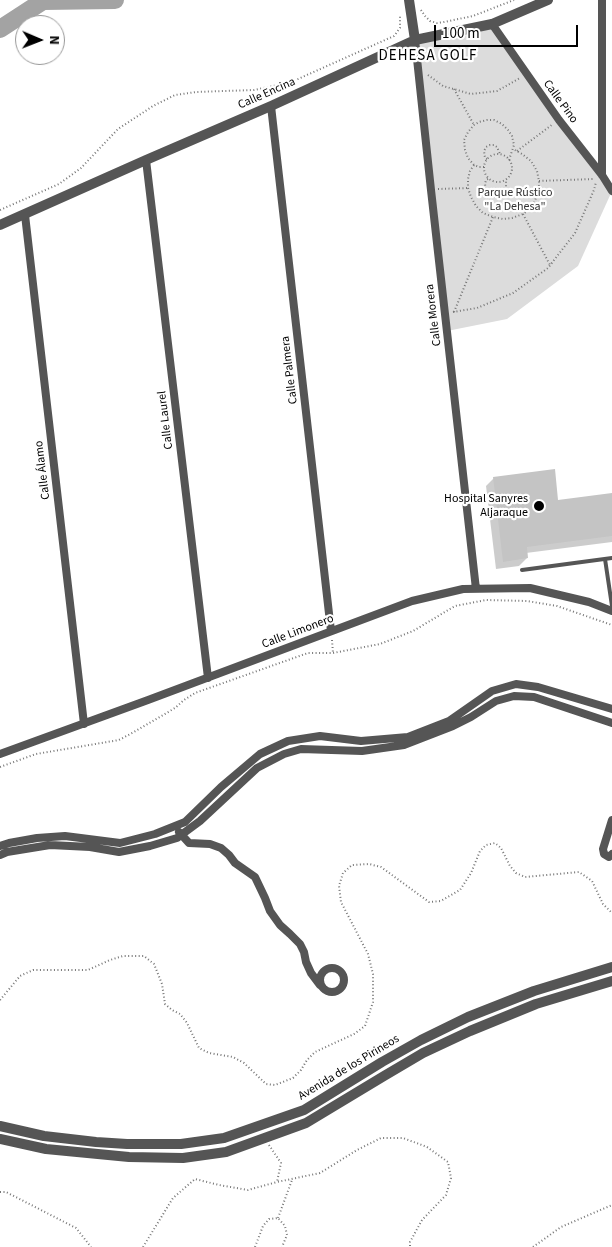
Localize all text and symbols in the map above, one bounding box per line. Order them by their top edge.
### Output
north arrow [15,15,65,65]
scale bar [437,15,581,47]
text: 100 m [442,23,480,44]
text: N [44,35,64,45]
district label: DEHESA GOLF [377,48,479,66]
street label: Calle Encina [236,75,298,113]
street label: Calle Pino [539,77,581,127]
park label: Parque Rústico "La Dehesa" [478,186,552,214]
street label: Calle Morera [423,283,445,347]
street label: Calle Palmera [279,335,301,405]
street label: Calle Laurel [155,390,177,450]
street label: Calle Álamo [32,440,54,500]
place label: Hospital Sanyres Aljaraque [444,492,528,520]
marker: Hospital Sanyres Aljaraque [532,499,546,513]
street label: Calle Limonero [260,612,336,652]
street label: Avenida de los Pirineos [296,1032,402,1104]

